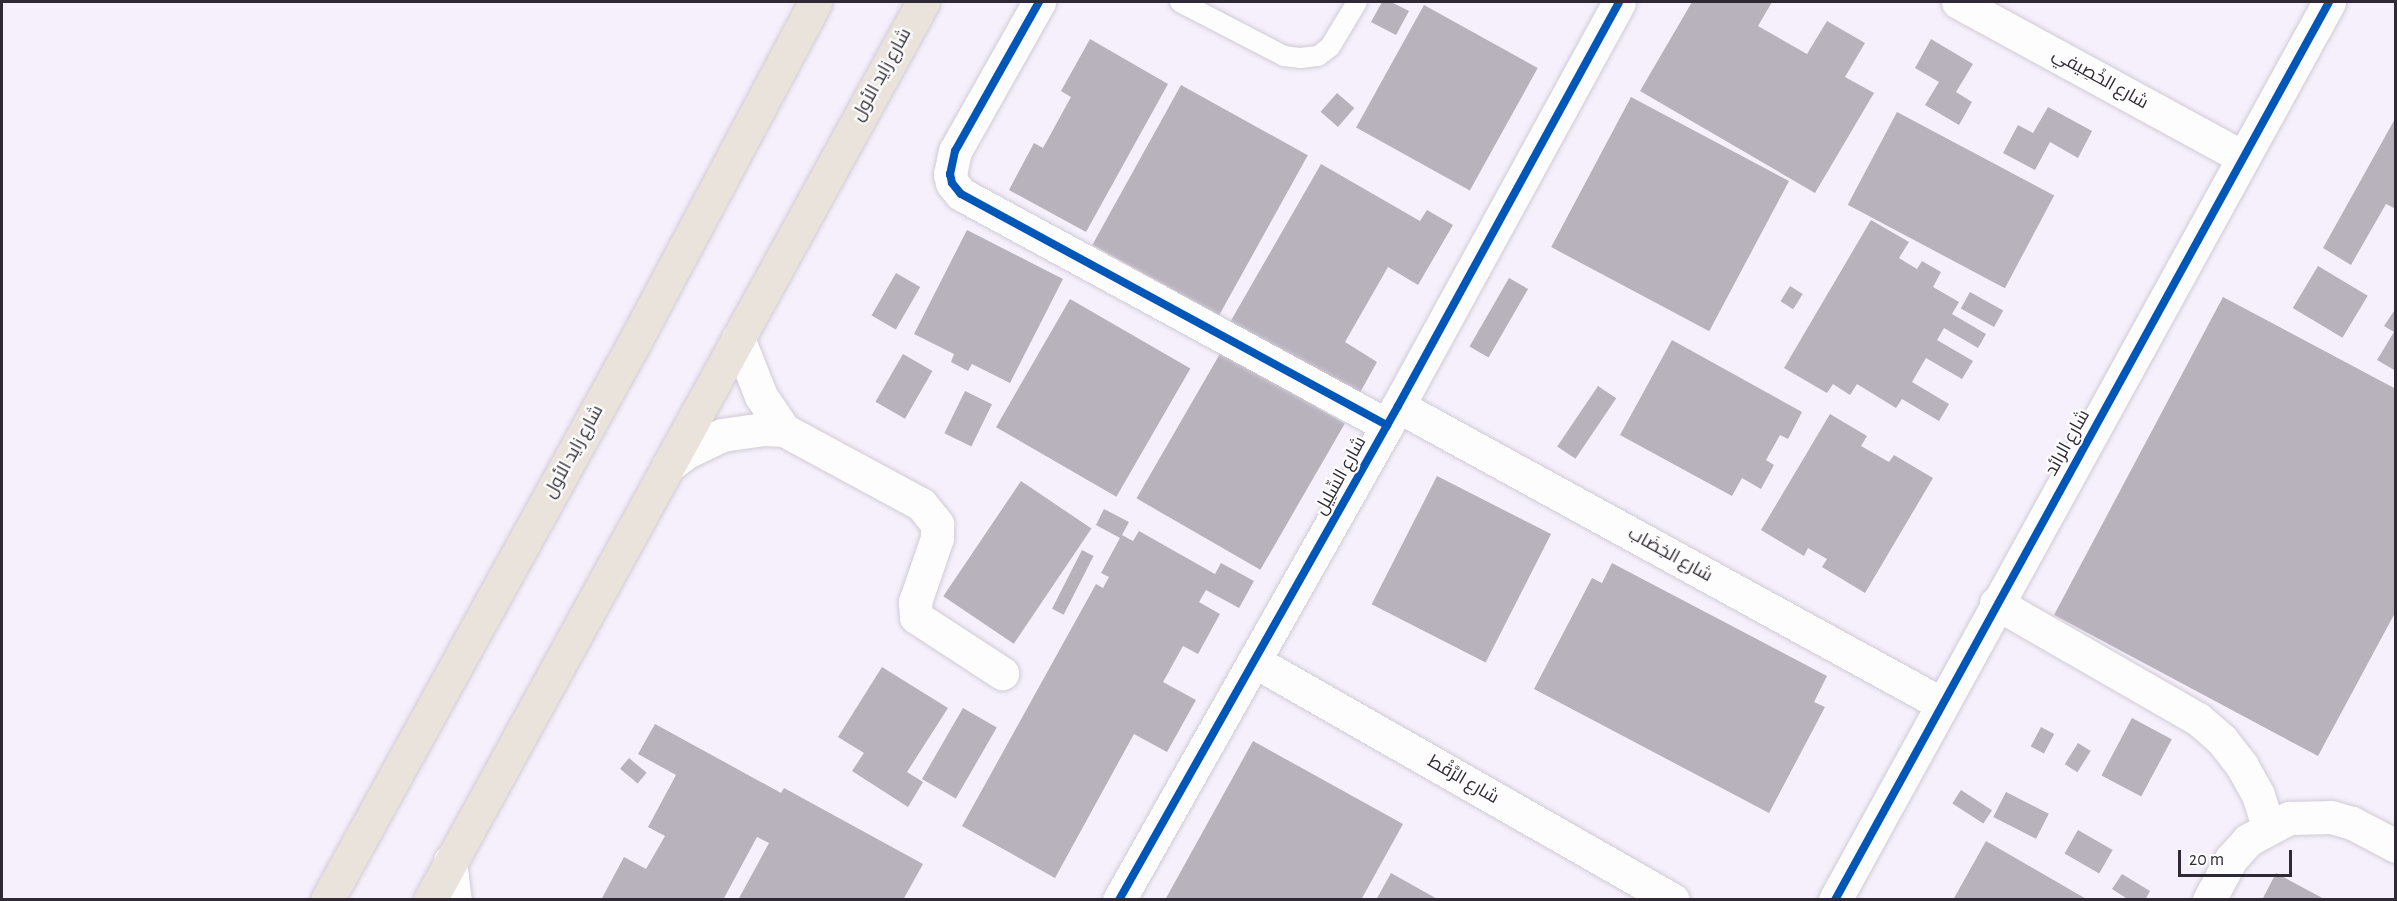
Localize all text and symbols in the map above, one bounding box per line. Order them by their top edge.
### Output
street label: شارع زايد الأول [848,25,916,125]
street label: شارع الخْصِيفي [2048,44,2152,114]
street label: شارع زايد الأول [540,402,608,502]
street label: شارع الرائد [2041,406,2095,480]
street label: شارع السِّلِيل [1311,433,1371,519]
street label: شارع الخِضَاب [1624,523,1716,587]
street label: شارع الرَّقْط [1424,751,1502,809]
scale bar [2181,838,2295,876]
text: 20 m [2189,851,2224,869]

